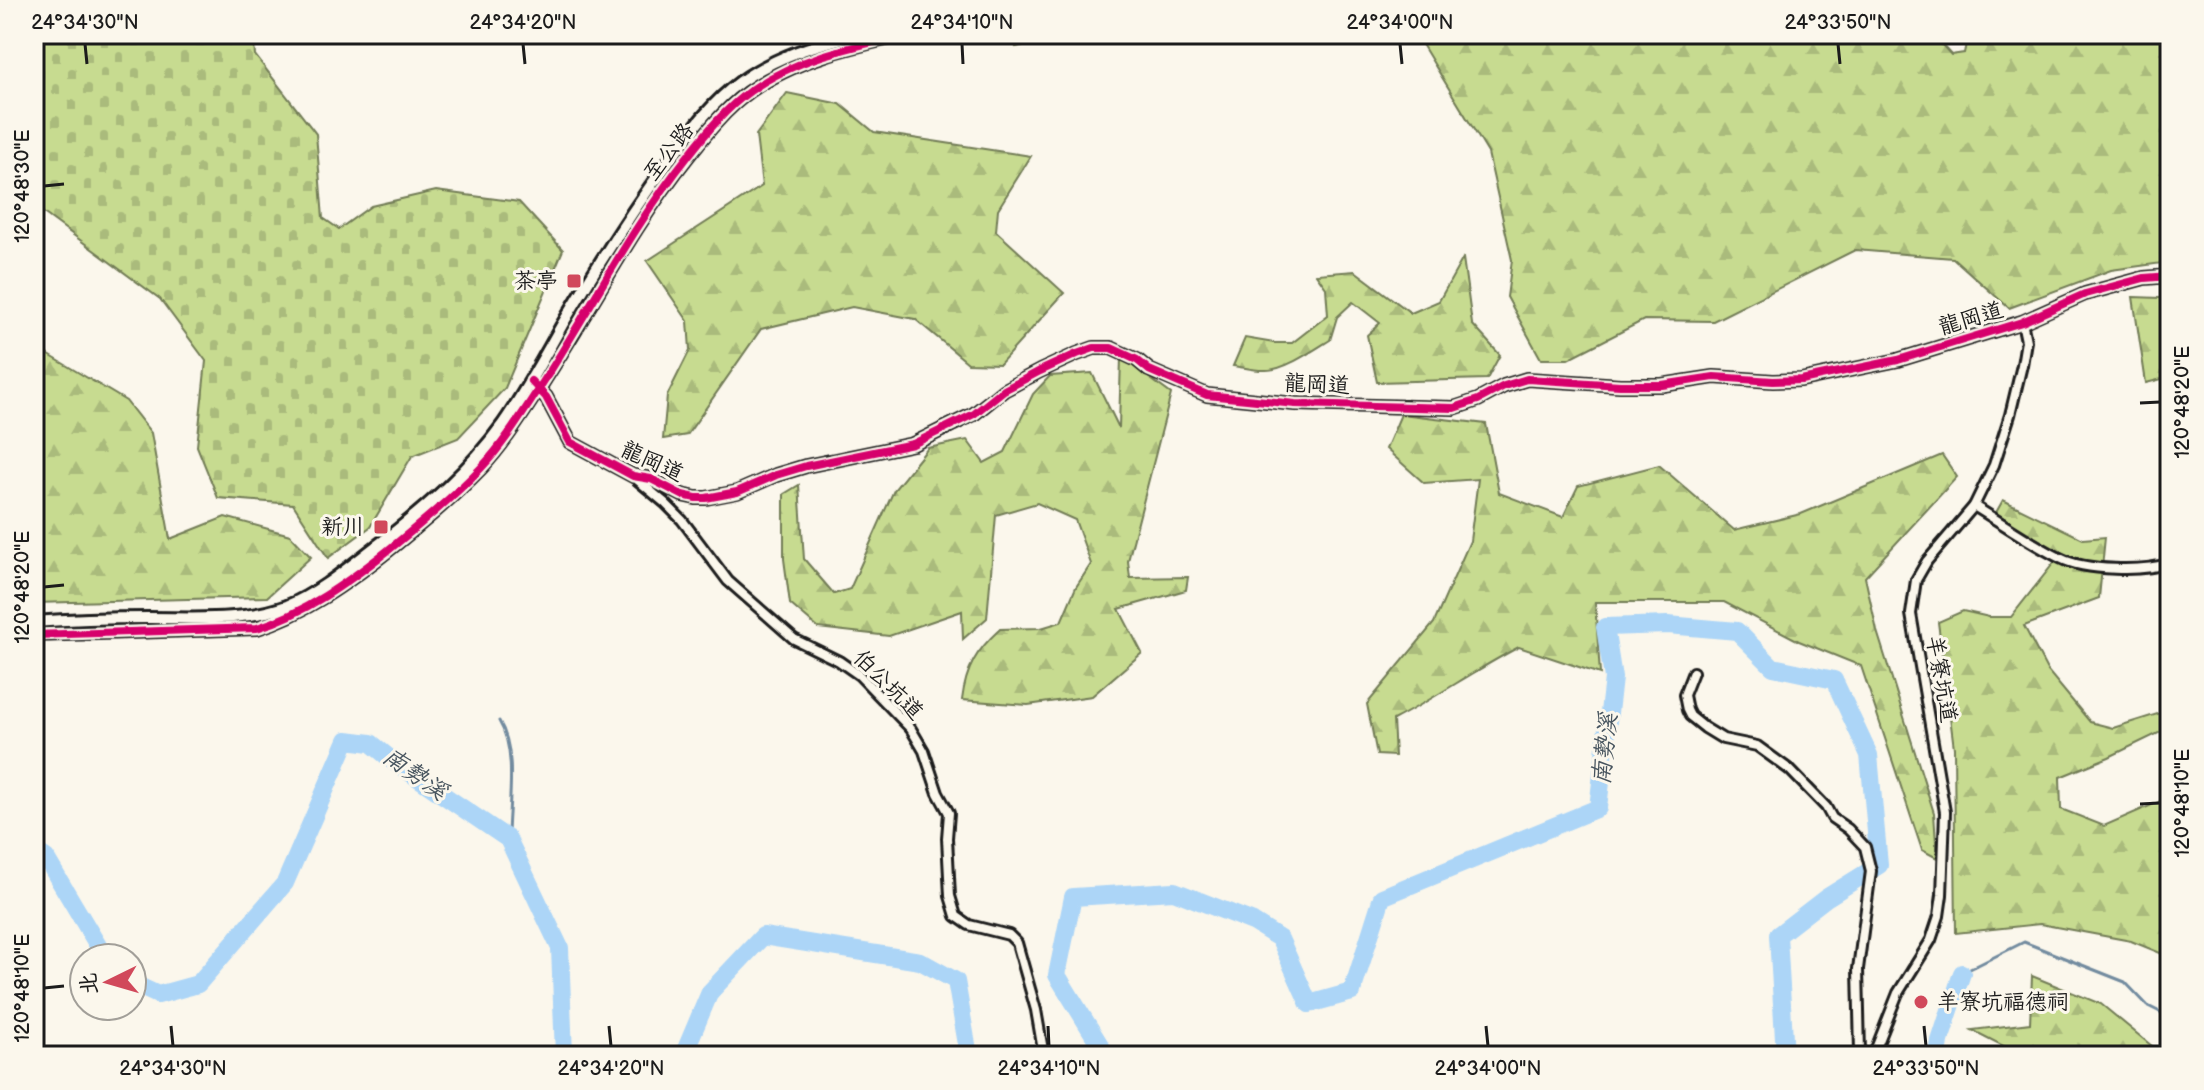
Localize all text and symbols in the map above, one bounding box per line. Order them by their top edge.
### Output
text: 24°34'30"N [31,11,139,35]
text: 24°34'20"N [469,11,577,35]
text: 24°34'10"N [910,11,1014,35]
text: 24°34'00"N [1346,11,1454,35]
text: 24°33'50"N [1785,11,1891,35]
street label: 至公路 [638,118,700,186]
text: 120°48'30"E [11,129,35,243]
place label: 茶亭 [514,268,558,295]
marker: 茶亭 [565,272,583,290]
street label: 龍岡道 [1935,296,2007,342]
text: 120°48'20"E [2171,345,2195,459]
street label: 龍岡道 [1284,370,1350,400]
street label: 龍岡道 [616,436,688,488]
place label: 新川 [321,514,365,541]
marker: 新川 [372,518,390,536]
text: 120°48'20"E [11,530,35,644]
street label: 羊寮坑道 [1920,633,1962,725]
street label: 伯公坑道 [847,644,929,726]
water label: 南勢溪 [1587,710,1623,786]
water label: 南勢溪 [377,741,454,808]
text: 120°48'10"E [2171,749,2195,858]
text: 120°48'10"E [11,934,35,1043]
north arrow [68,942,148,1022]
text: 北 [75,971,104,996]
place label: 羊寮坑福德祠 [1937,989,2069,1016]
marker: 羊寮坑福德祠 [1912,993,1930,1011]
text: 24°34'30"N [119,1057,227,1081]
text: 24°34'20"N [557,1057,665,1081]
text: 24°34'10"N [997,1057,1101,1081]
text: 24°34'00"N [1434,1057,1542,1081]
text: 24°33'50"N [1873,1057,1979,1081]

